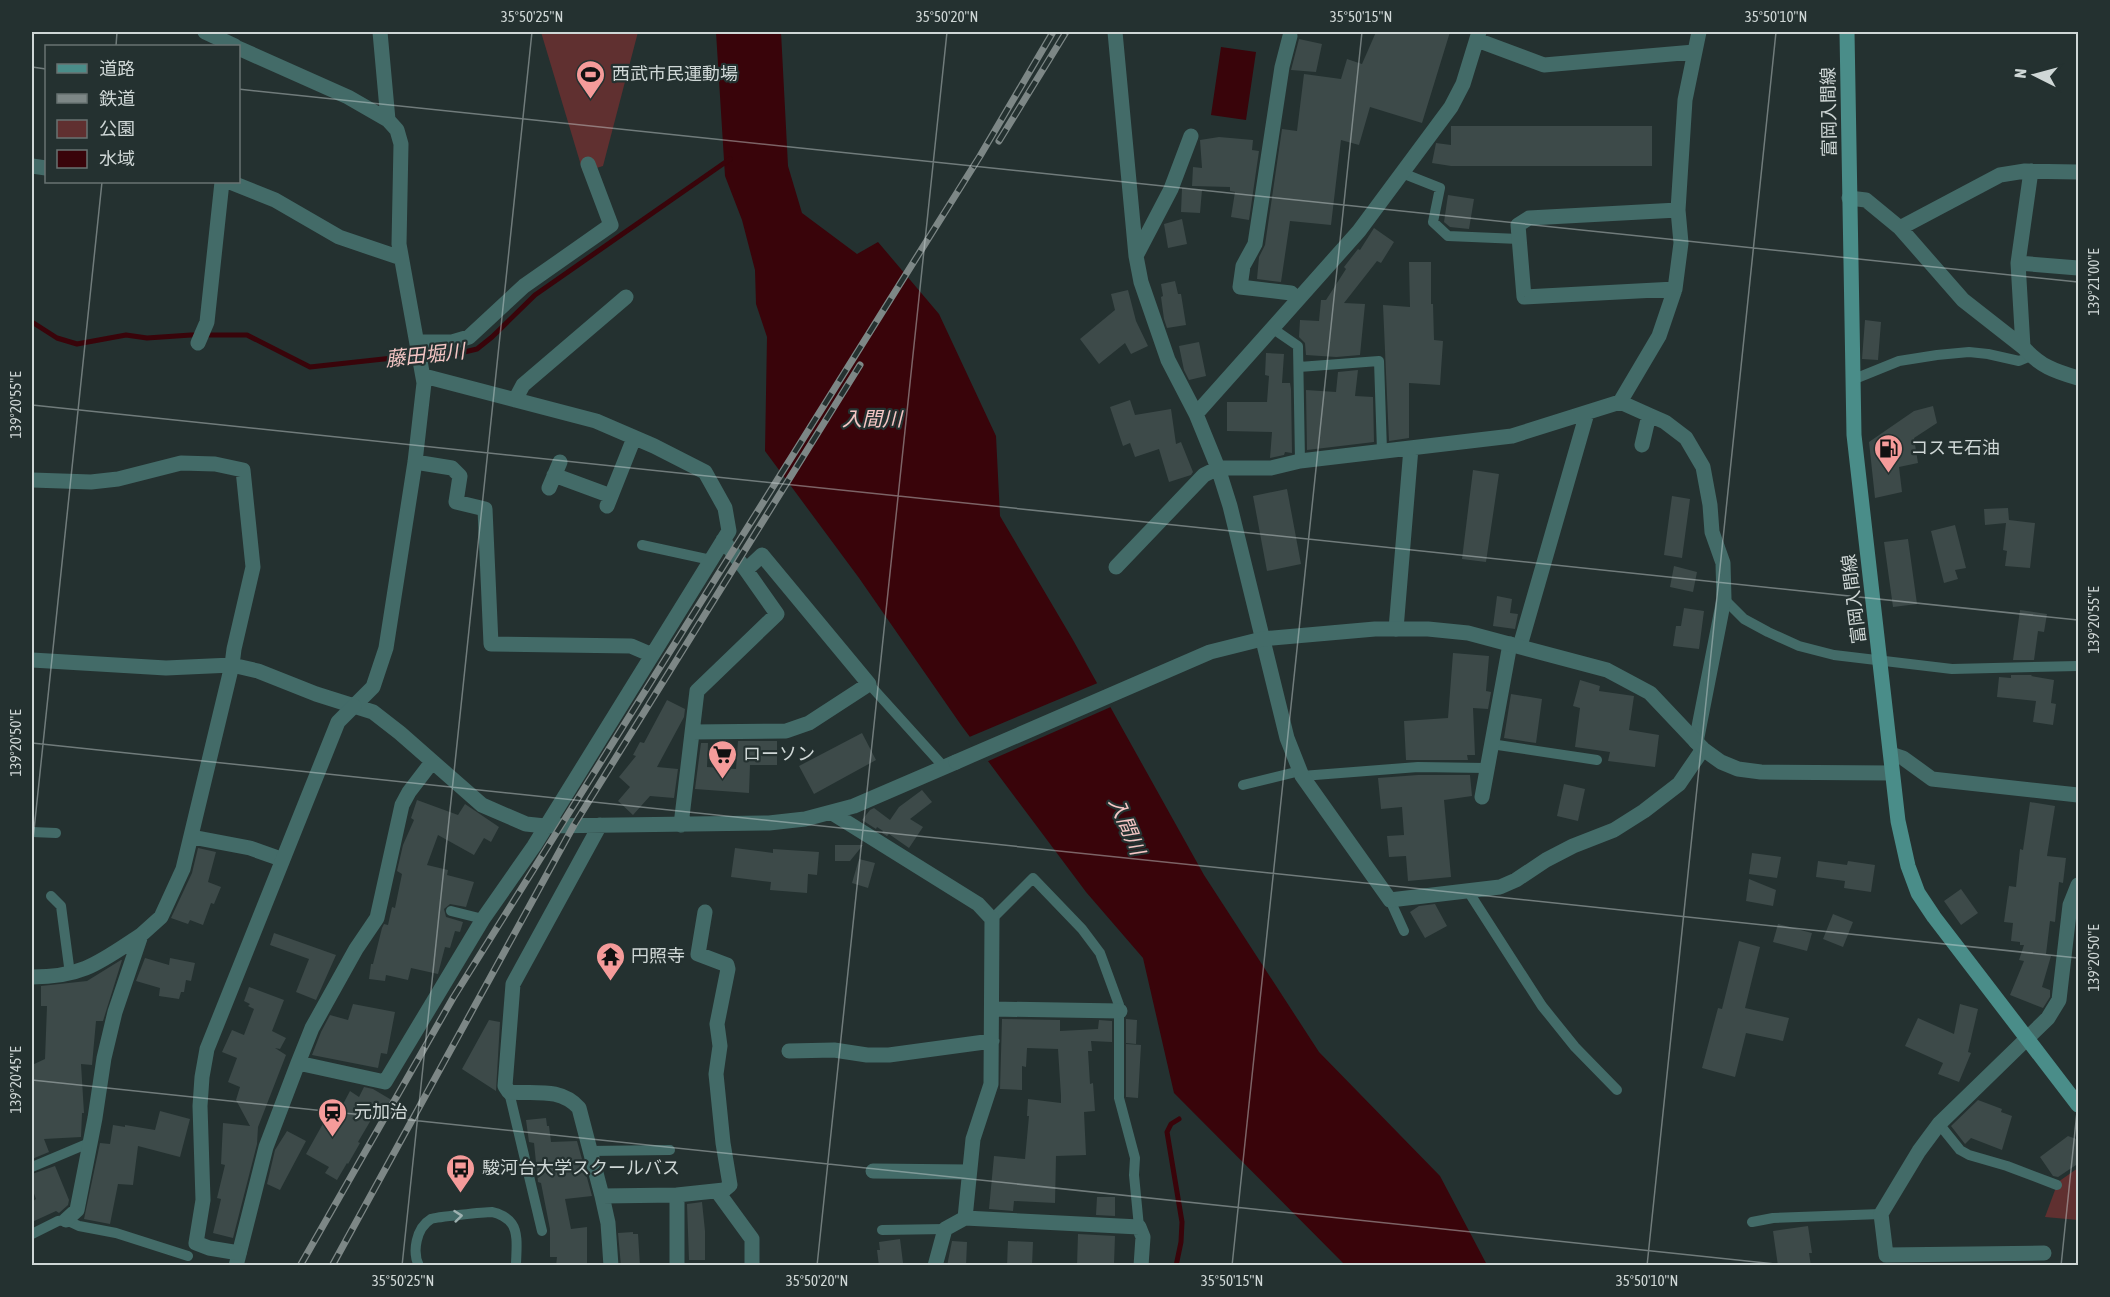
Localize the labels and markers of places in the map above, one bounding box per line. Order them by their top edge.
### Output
sports icon: 西武市民運動場 [575,58,607,100]
place label: 西武市民運動場 [612,63,738,84]
fuel station icon: コスモ石油 [1873,432,1905,474]
place label: コスモ石油 [1910,437,2000,458]
supermarket icon: ローソン [706,738,738,780]
place label: ローソン [743,743,815,764]
temple icon: 円照寺 [594,940,626,982]
place label: 円照寺 [631,945,685,966]
station icon: 元加治 [317,1096,349,1138]
place label: 元加治 [354,1101,408,1122]
bus stop icon: 駿河台大学スクールバス [445,1152,477,1194]
place label: 駿河台大学スクールバス [482,1157,680,1178]

